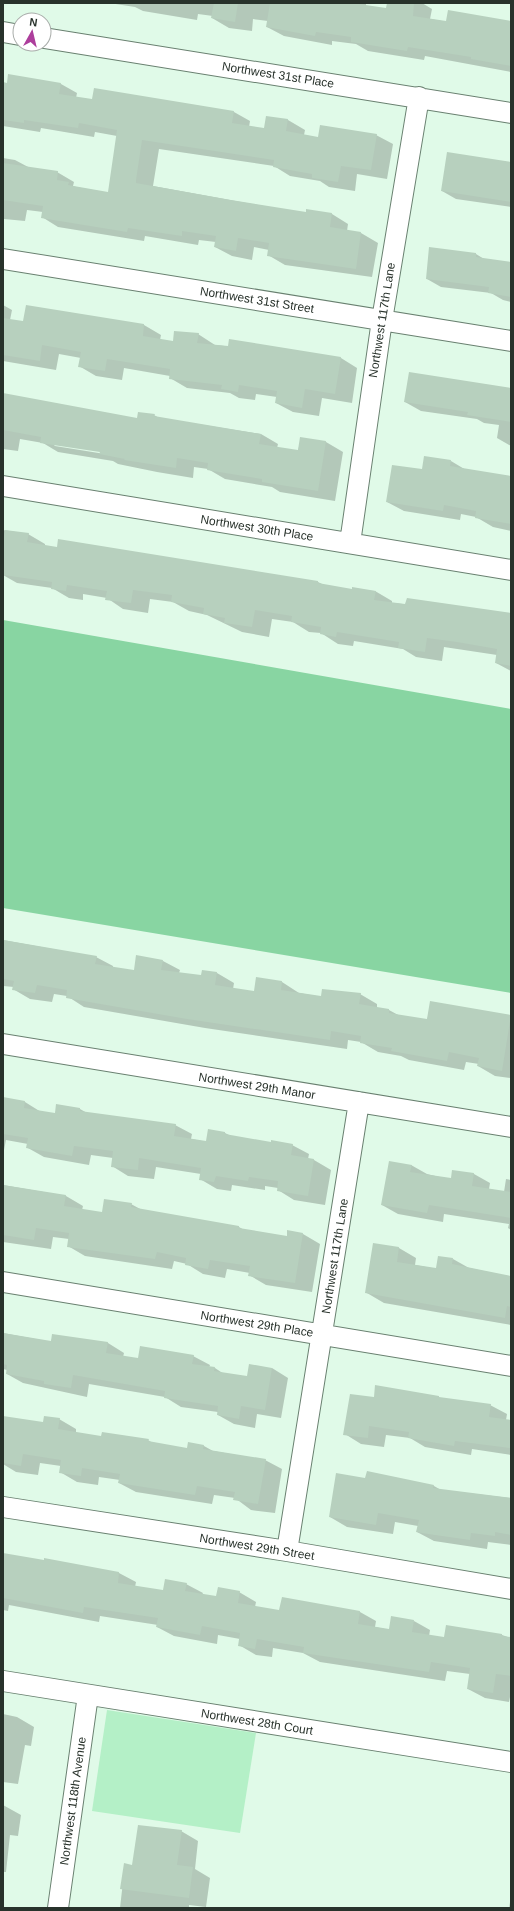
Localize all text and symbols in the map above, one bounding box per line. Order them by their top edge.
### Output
north arrow [12,12,52,52]
text: N [29,16,38,29]
street label: Northwest 31st Place [221,59,335,91]
street label: Northwest 117th Lane [366,261,398,379]
street label: Northwest 31st Street [199,284,316,316]
street label: Northwest 30th Place [200,512,315,544]
street label: Northwest 29th Manor [198,1070,316,1102]
street label: Northwest 117th Lane [319,1197,351,1315]
street label: Northwest 29th Place [200,1308,315,1340]
street label: Northwest 29th Street [199,1531,316,1563]
street label: Northwest 28th Court [200,1706,315,1738]
street label: Northwest 118th Avenue [57,1736,89,1866]

